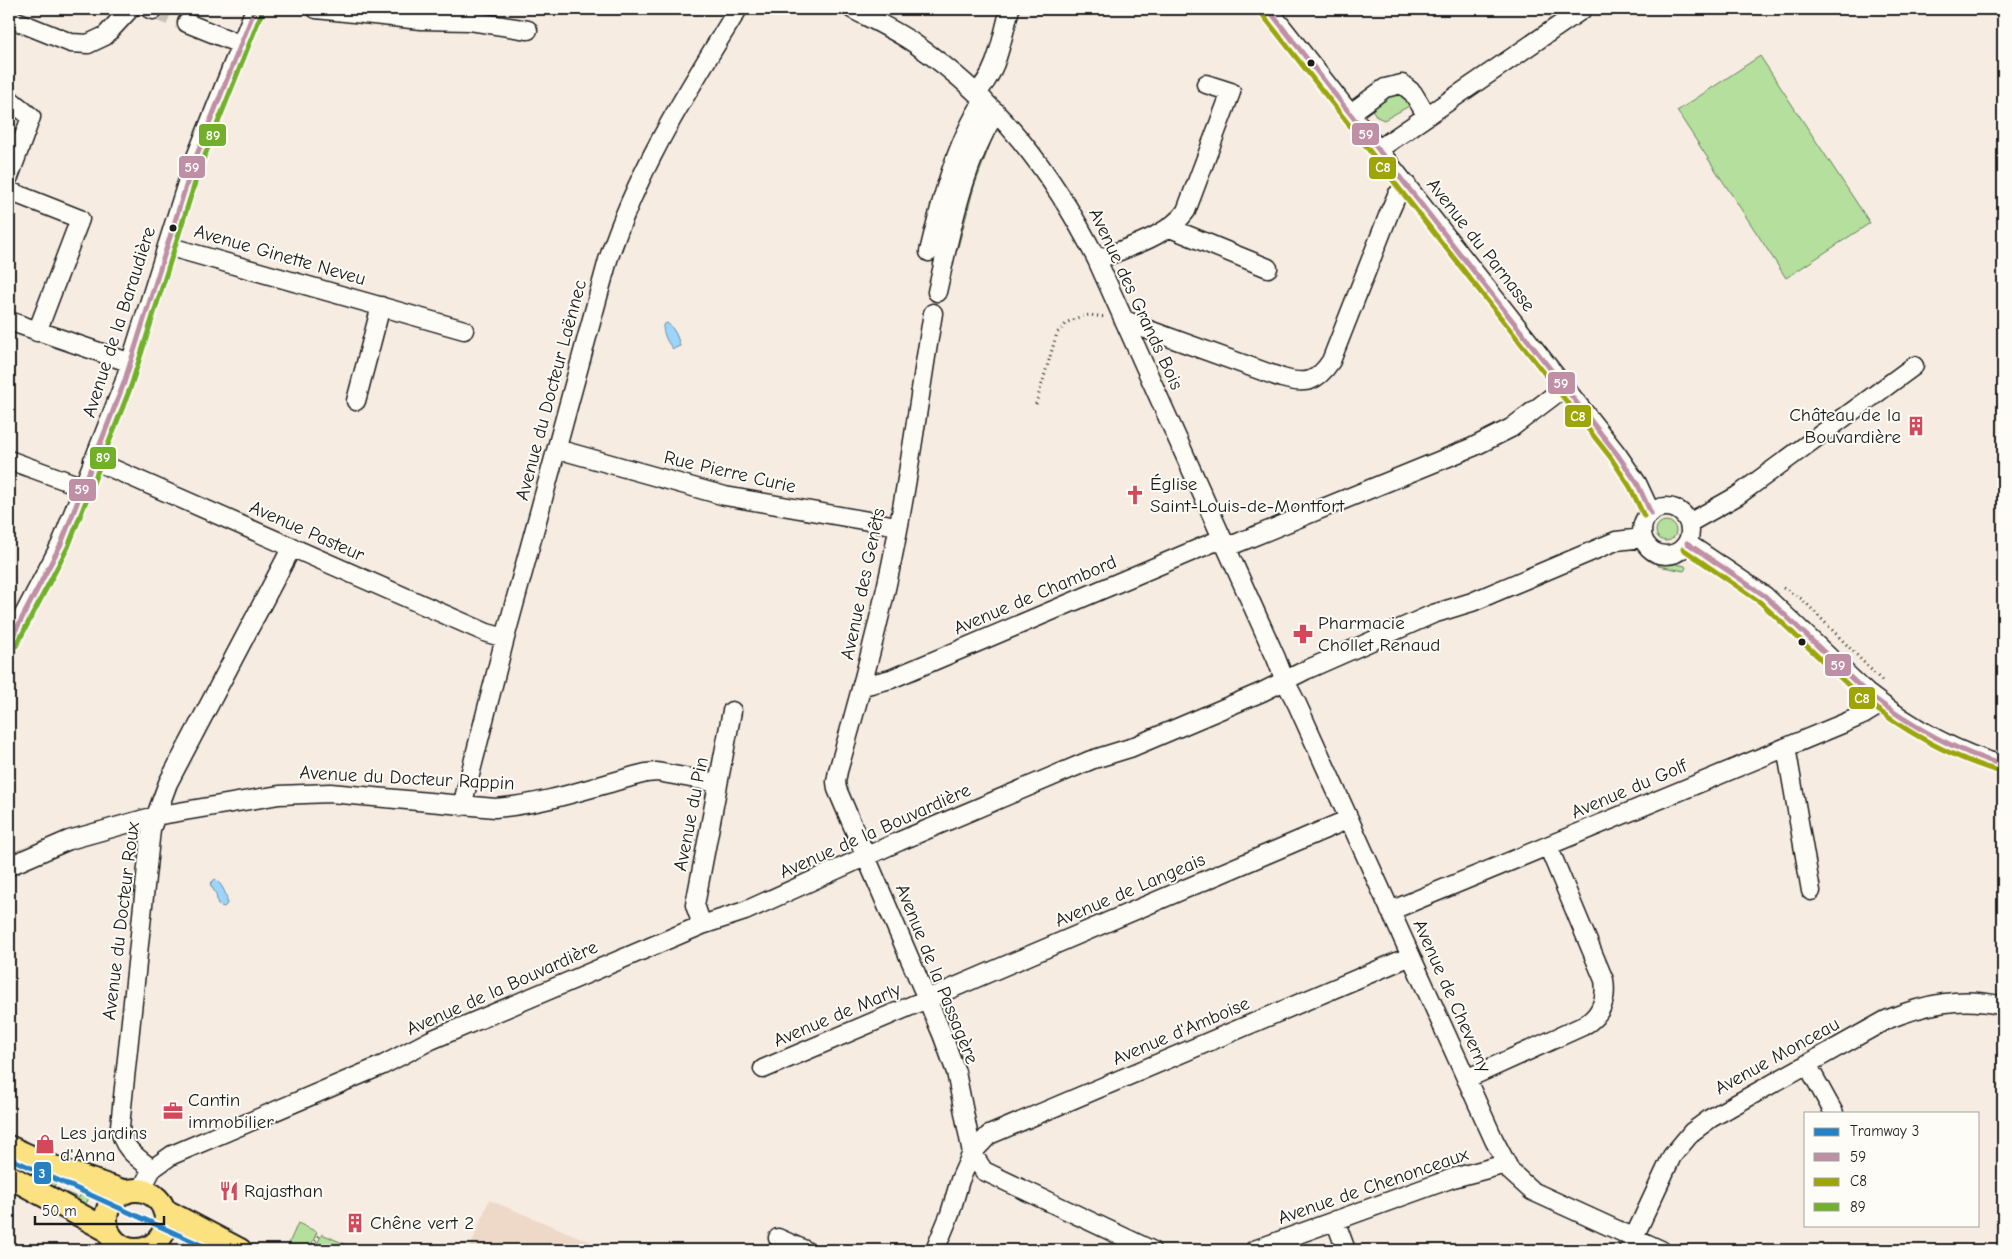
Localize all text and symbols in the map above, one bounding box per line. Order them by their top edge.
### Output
unlabelled marker [1306,58,1316,68]
line badge: 59 [1351,122,1380,146]
line badge: 89 [198,123,227,147]
text: 59 [1359,126,1373,143]
text: 89 [206,127,220,144]
line badge: 59 [178,155,206,179]
line badge: C8 [1368,156,1397,180]
text: 59 [185,159,199,176]
text: C8 [1375,159,1391,176]
street label: Avenue du Parnasse [1422,174,1540,316]
street label: Avenue des Grands Bois [1084,205,1188,393]
street label: Avenue Ginette Neveu [192,220,368,290]
unlabelled marker [168,223,178,233]
street label: Avenue de la Baraudière [78,224,160,420]
street label: Avenue du Docteur Laënnec [511,277,591,503]
line badge: 59 [1547,371,1576,395]
text: 59 [1554,375,1568,392]
line badge: C8 [1564,404,1592,428]
place label: Château de la Bouvardière [1789,404,1901,448]
text: C8 [1570,408,1586,425]
building icon: Château de la Bouvardière [1905,415,1927,437]
line badge: 89 [89,446,117,470]
street label: Rue Pierre Curie [662,446,798,498]
text: 89 [96,449,110,466]
place label: Église Saint-Louis-de-Montfort [1150,473,1345,517]
line badge: 59 [68,478,97,502]
text: 59 [75,481,89,498]
church icon: Église Saint-Louis-de-Montfort [1124,484,1146,506]
street label: Avenue Pasteur [246,496,368,566]
street label: Avenue des Genêts [836,506,890,662]
street label: Avenue de Chambord [950,551,1120,639]
place label: Pharmacie Chollet Renaud [1318,612,1440,656]
pharmacy icon: Pharmacie Chollet Renaud [1292,623,1314,645]
unlabelled marker [1797,637,1807,647]
line badge: 59 [1824,653,1852,677]
text: 59 [1831,657,1845,674]
line badge: C8 [1848,686,1876,710]
text: C8 [1854,690,1870,707]
street label: Avenue du Golf [1568,754,1692,823]
street label: Avenue du Pin [669,755,713,873]
street label: Avenue du Docteur Rappin [299,761,515,795]
street label: Avenue de la Bouvardière [776,779,974,883]
street label: Avenue du Docteur Roux [98,820,144,1021]
street label: Avenue de Langeais [1051,848,1209,932]
street label: Avenue de la Passagère [891,881,983,1067]
street label: Avenue de Cheverny [1408,916,1496,1076]
street label: Avenue de la Bouvardière [403,936,601,1040]
street label: Avenue de Marly [770,978,904,1052]
street label: Avenue d'Amboise [1109,992,1253,1070]
street label: Avenue Monceau [1711,1013,1843,1099]
place label: Cantin immobilier [188,1089,274,1133]
office icon: Cantin immobilier [162,1100,184,1122]
legend [1804,1112,1980,1226]
place label: Les jardins d'Anna [60,1122,147,1166]
text: Tramway 3 [1850,1122,1919,1140]
shop icon: Les jardins d'Anna [34,1133,56,1155]
street label: Avenue de Chenonceaux [1275,1143,1472,1229]
text: 59 [1850,1148,1866,1166]
line badge: 3 [33,1161,52,1185]
text: 3 [39,1165,46,1182]
text: C8 [1850,1172,1867,1190]
restaurant icon: Rajasthan [218,1180,240,1202]
place label: Rajasthan [244,1180,323,1202]
scale bar [35,1194,164,1226]
text: 89 [1850,1198,1866,1216]
text: 50 m [42,1202,77,1220]
building icon: Chêne vert 2 [344,1212,366,1234]
place label: Chêne vert 2 [370,1212,474,1234]

